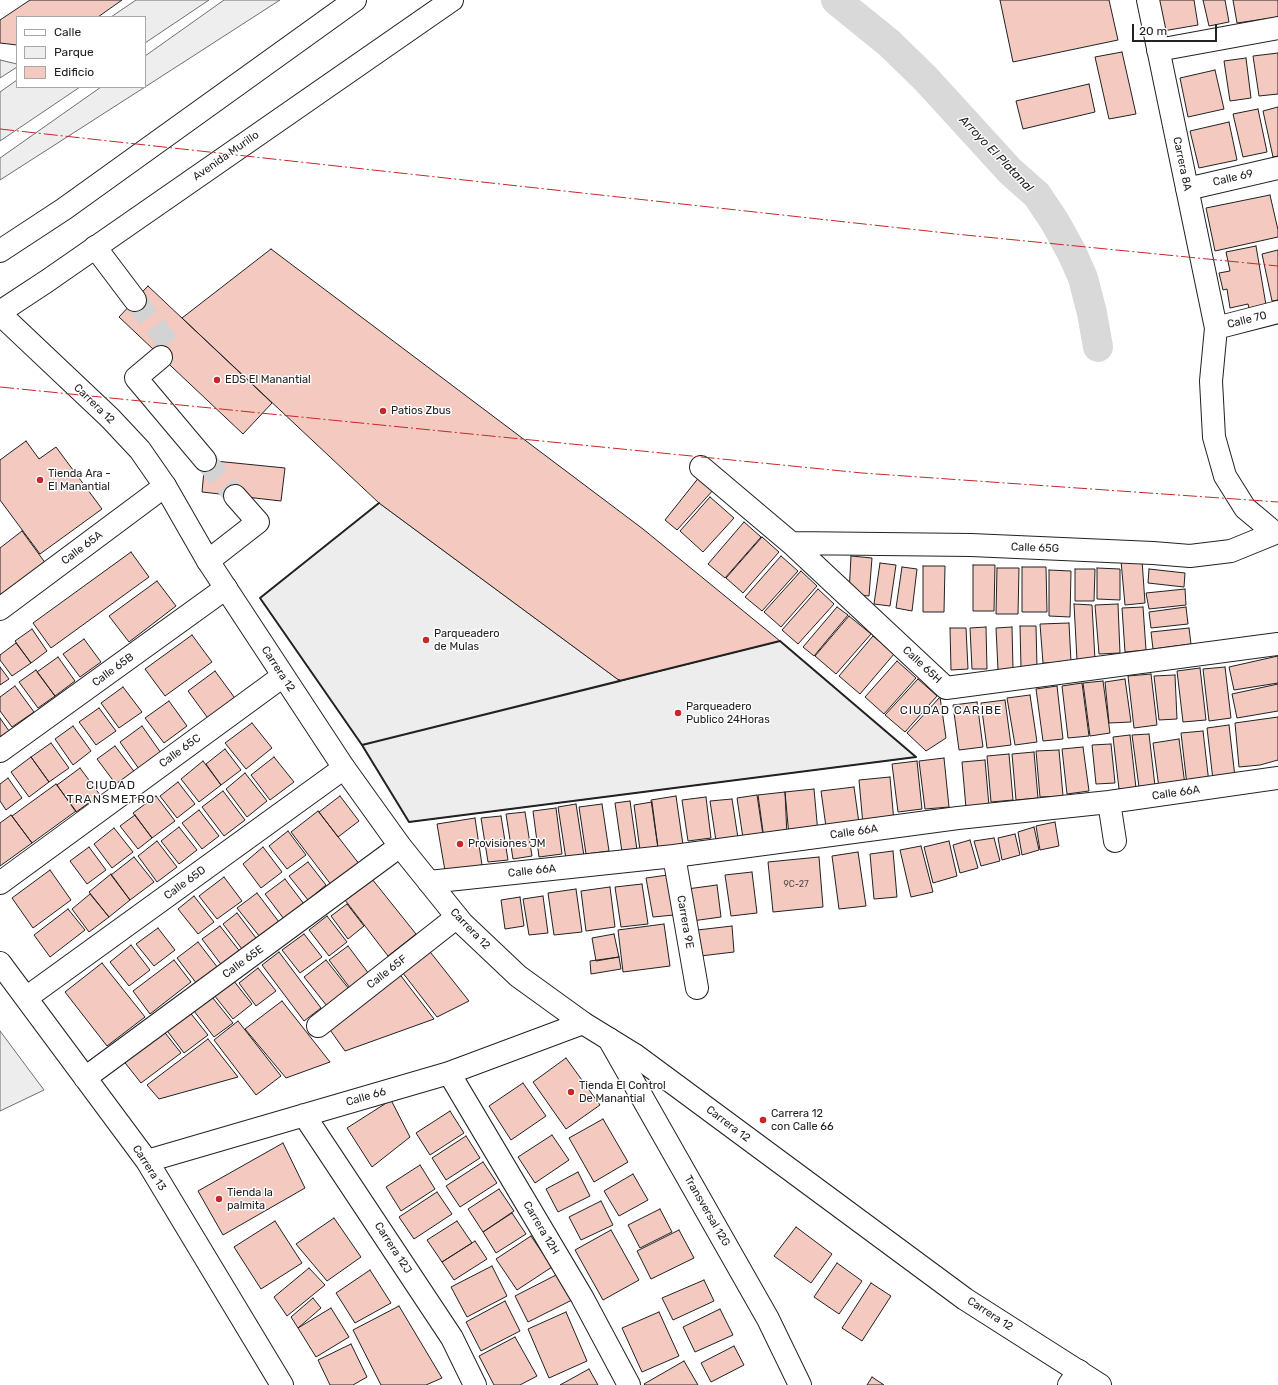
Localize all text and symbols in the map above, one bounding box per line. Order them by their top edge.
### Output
legend [16,16,146,88]
scale bar [1134,16,1219,42]
text: 20 m [1139,24,1167,38]
text: Calle [54,25,81,39]
text: Parque [54,45,94,59]
text: Edificio [54,65,94,79]
water label: Arroyo El Platanal [956,113,1036,195]
street label: Avenida Murillo [190,128,262,184]
street label: Carrera 8A [1170,136,1194,192]
street label: Calle 69 [1212,167,1254,189]
street label: Calle 70 [1226,309,1268,331]
place label: EDS El Manantial [225,373,311,387]
marker: EDS El Manantial [212,375,222,385]
street label: Carrera 12 [71,381,117,427]
place label: Patios Zbus [391,404,451,418]
marker: Patios Zbus [378,406,388,416]
place label: Tienda Ara - El Manantial [48,467,111,493]
marker: Tienda Ara - El Manantial [35,475,45,485]
street label: Calle 65A [59,528,105,568]
street label: Calle 65G [1011,541,1059,555]
place label: Parqueadero de Mulas [434,627,500,653]
marker: Parqueadero de Mulas [421,635,431,645]
street label: Carrera 12 [258,644,298,694]
street label: Calle 65H [900,644,944,686]
street label: Calle 65B [90,651,136,689]
place label: Parqueadero Publico 24Horas [686,700,770,726]
district label: CIUDAD CARIBE [900,704,1002,718]
marker: Parqueadero Publico 24Horas [673,708,683,718]
street label: Calle 65C [157,732,203,770]
district label: CIUDAD TRANSMETRO [67,779,155,807]
street label: Calle 66A [1151,783,1201,803]
street label: Calle 66A [829,822,879,842]
place label: Provisiones JM [468,837,545,851]
marker: Provisiones JM [455,839,465,849]
street label: Calle 66A [507,862,557,880]
street label: Calle 65D [162,863,208,903]
house number: 9C-27 [783,879,809,889]
street label: Carrera 9E [674,894,696,950]
street label: Carrera 12 [447,906,493,952]
street label: Calle 65E [220,943,266,981]
street label: Calle 65F [364,952,410,992]
place label: Tienda El Control De Manantial [579,1079,666,1105]
street label: Calle 66 [345,1085,387,1109]
marker: Tienda El Control De Manantial [566,1087,576,1097]
street label: Carrera 12 [703,1103,753,1145]
place label: Carrera 12 con Calle 66 [771,1107,834,1133]
marker: Carrera 12 con Calle 66 [758,1115,768,1125]
street label: Carrera 13 [129,1143,169,1193]
street label: Transversal 12G [681,1173,733,1249]
place label: Tienda la palmita [227,1186,273,1212]
marker: Tienda la palmita [214,1194,224,1204]
street label: Carrera 12H [520,1199,562,1257]
street label: Carrera 12J [371,1220,415,1276]
street label: Carrera 12 [965,1294,1015,1334]

